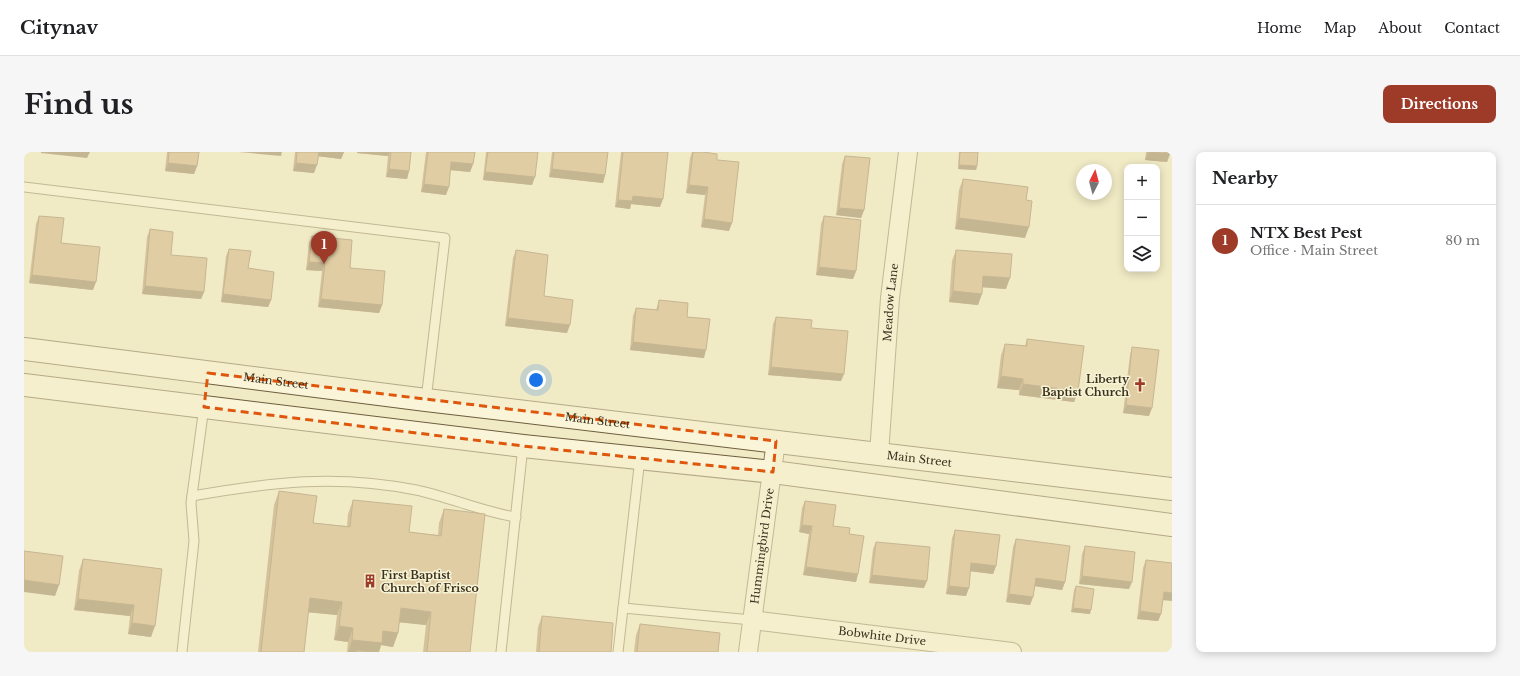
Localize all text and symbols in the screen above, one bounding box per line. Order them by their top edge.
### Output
text: Citynav [20,16,98,39]
text: Home [1257,19,1302,37]
text: Map [1324,19,1356,37]
text: About [1378,19,1422,37]
text: Contact [1444,19,1500,37]
button: Directions [1383,85,1496,123]
text: Find us [24,87,134,122]
north arrow [1076,164,1112,200]
map controls [1124,164,1160,272]
button: + [1124,164,1160,200]
text: Nearby [1212,168,1278,189]
button: − [1124,200,1160,236]
text: NTX Best Pest [1250,223,1362,242]
pin: 1 [311,231,337,264]
text: 1 [1222,232,1228,249]
text: 80 m [1445,232,1480,249]
button: layers [1124,236,1160,272]
text: Office · Main Street [1250,242,1378,259]
street label: Meadow Lane [880,262,901,342]
street label: Main Street [242,370,310,392]
your location [526,370,546,390]
place label: Liberty Baptist Church [1042,372,1130,399]
church icon: Liberty Baptist Church [1132,377,1148,393]
street label: Main Street [564,410,632,431]
street label: Main Street [886,448,954,470]
street label: Hummingbird Drive [747,487,777,605]
place label: First Baptist Church of Frisco [381,568,479,595]
building icon: First Baptist Church of Frisco [362,573,378,589]
street label: Bobwhite Drive [837,624,927,648]

